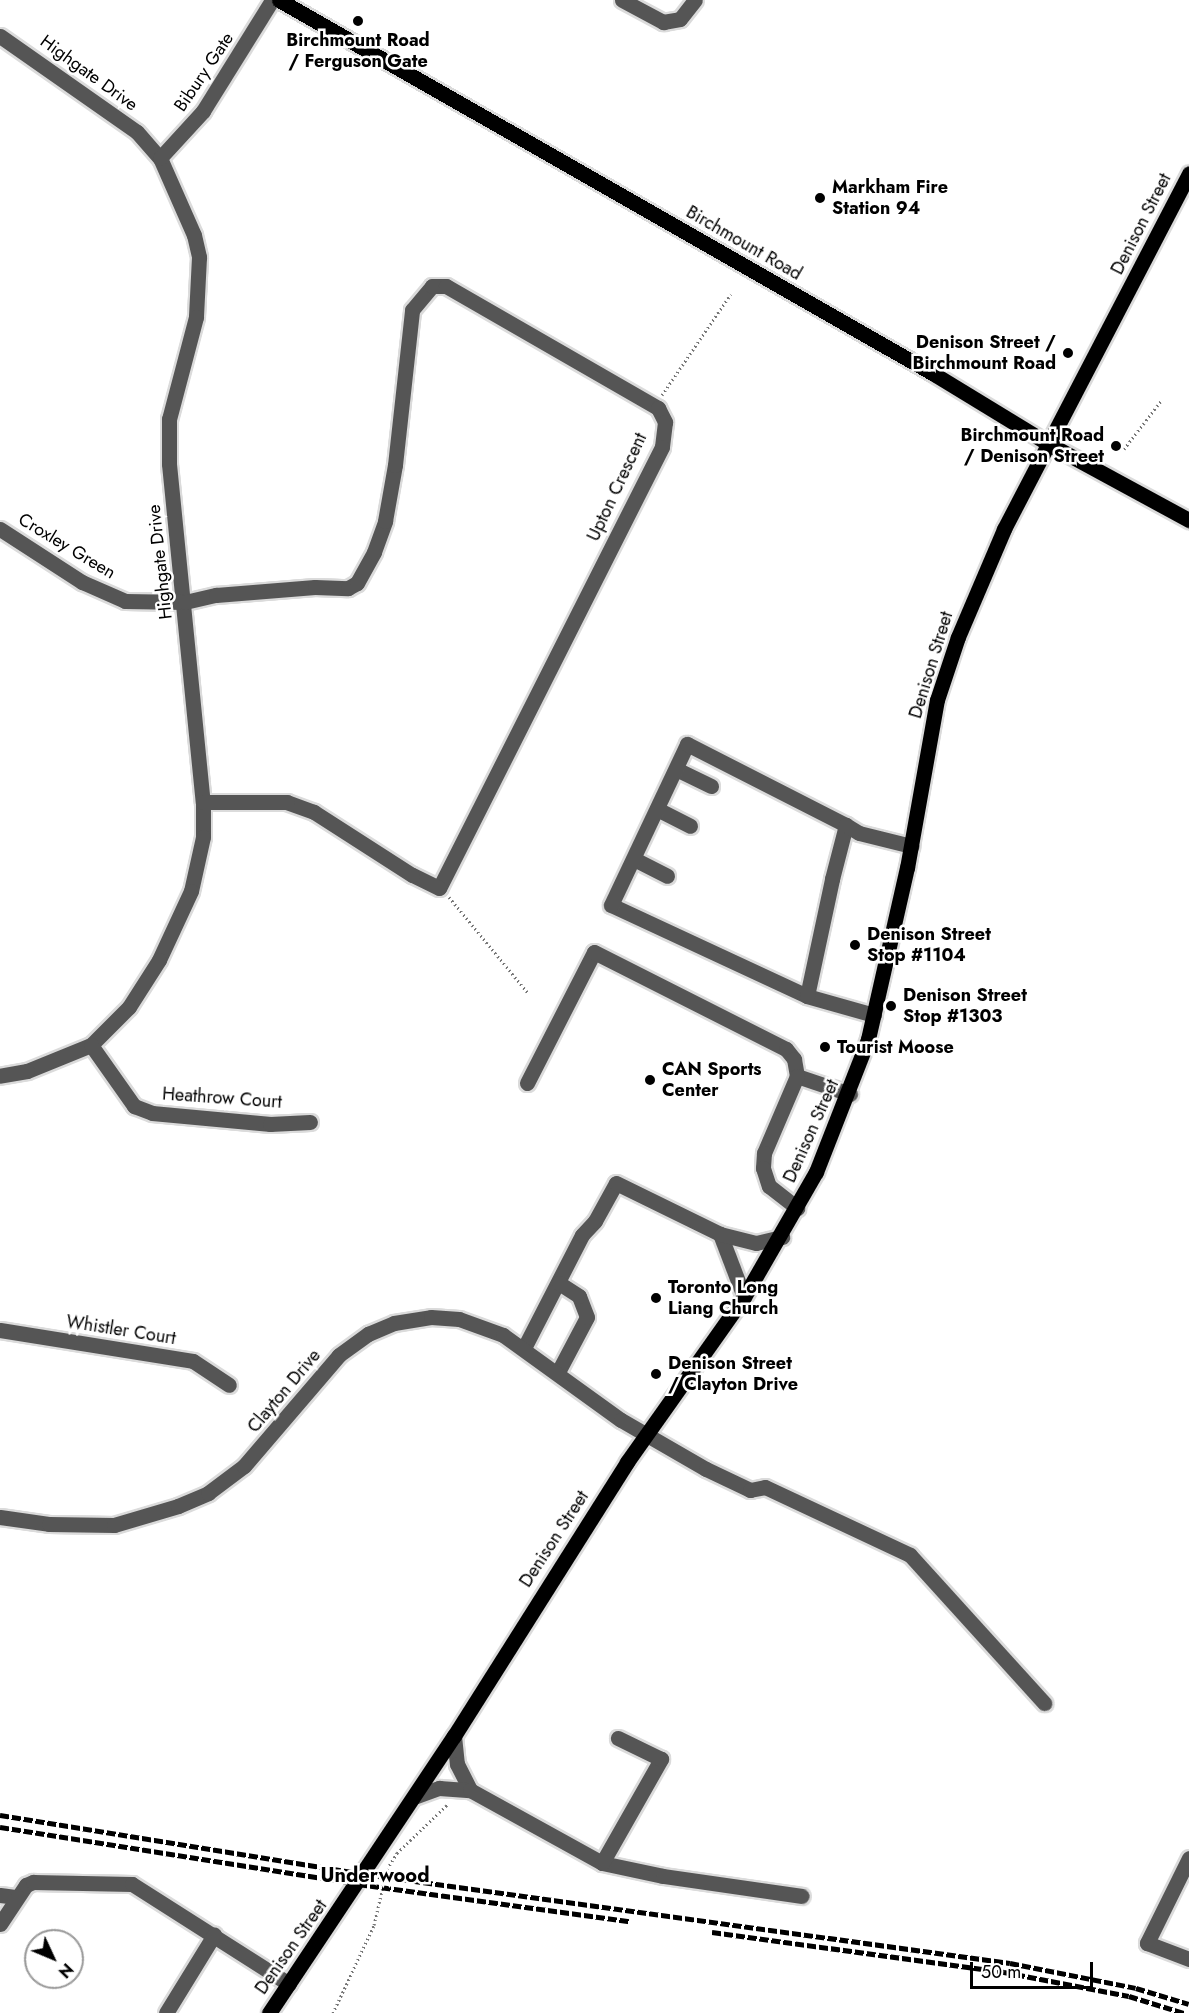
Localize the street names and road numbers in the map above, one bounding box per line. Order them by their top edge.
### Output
street label: Bibury Gate [170,28,238,116]
street label: Highgate Drive [36,30,142,116]
street label: Denison Street [1106,170,1176,278]
street label: Birchmount Road [682,201,806,285]
street label: Upton Crescent [583,429,651,545]
street label: Highgate Drive [143,504,177,620]
street label: Croxley Green [14,509,120,583]
street label: Denison Street [905,609,957,721]
street label: Denison Street [779,1076,843,1186]
street label: Heathrow Court [162,1083,282,1113]
street label: Whistler Court [65,1311,177,1349]
street label: Clayton Drive [243,1345,325,1437]
street label: Denison Street [515,1487,593,1591]
street label: Denison Street [250,1896,332,1998]

